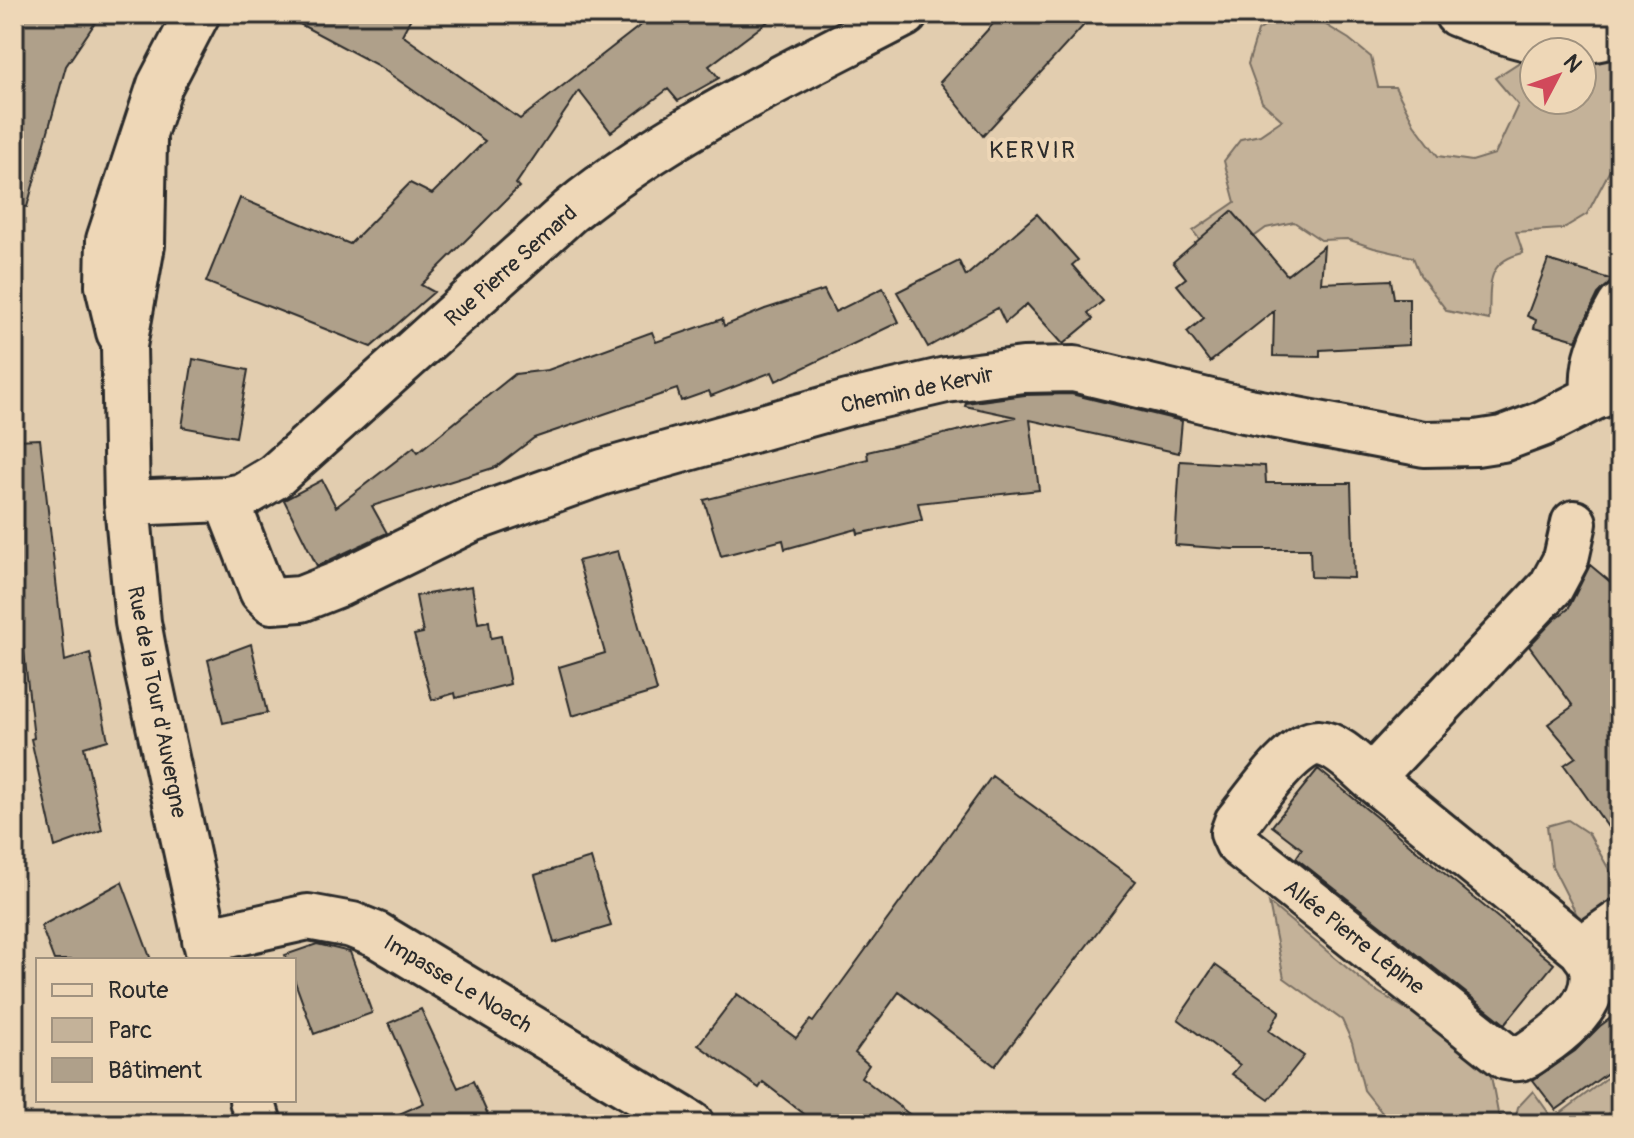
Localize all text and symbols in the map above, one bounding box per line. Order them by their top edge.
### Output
north arrow [1518,36,1598,116]
text: N [1557,49,1588,78]
district label: KERVIR [989,136,1077,165]
street label: Rue Pierre Semard [439,199,583,333]
street label: Chemin de Kervir [838,360,996,420]
street label: Rue de la Tour d'Auvergne [121,584,193,820]
street label: Allée Pierre Lépine [1278,873,1430,1001]
street label: Impasse Le Noach [379,929,537,1039]
legend [36,958,296,1102]
text: Route [108,976,169,1005]
text: Parc [108,1016,152,1045]
text: Bâtiment [108,1056,202,1085]

